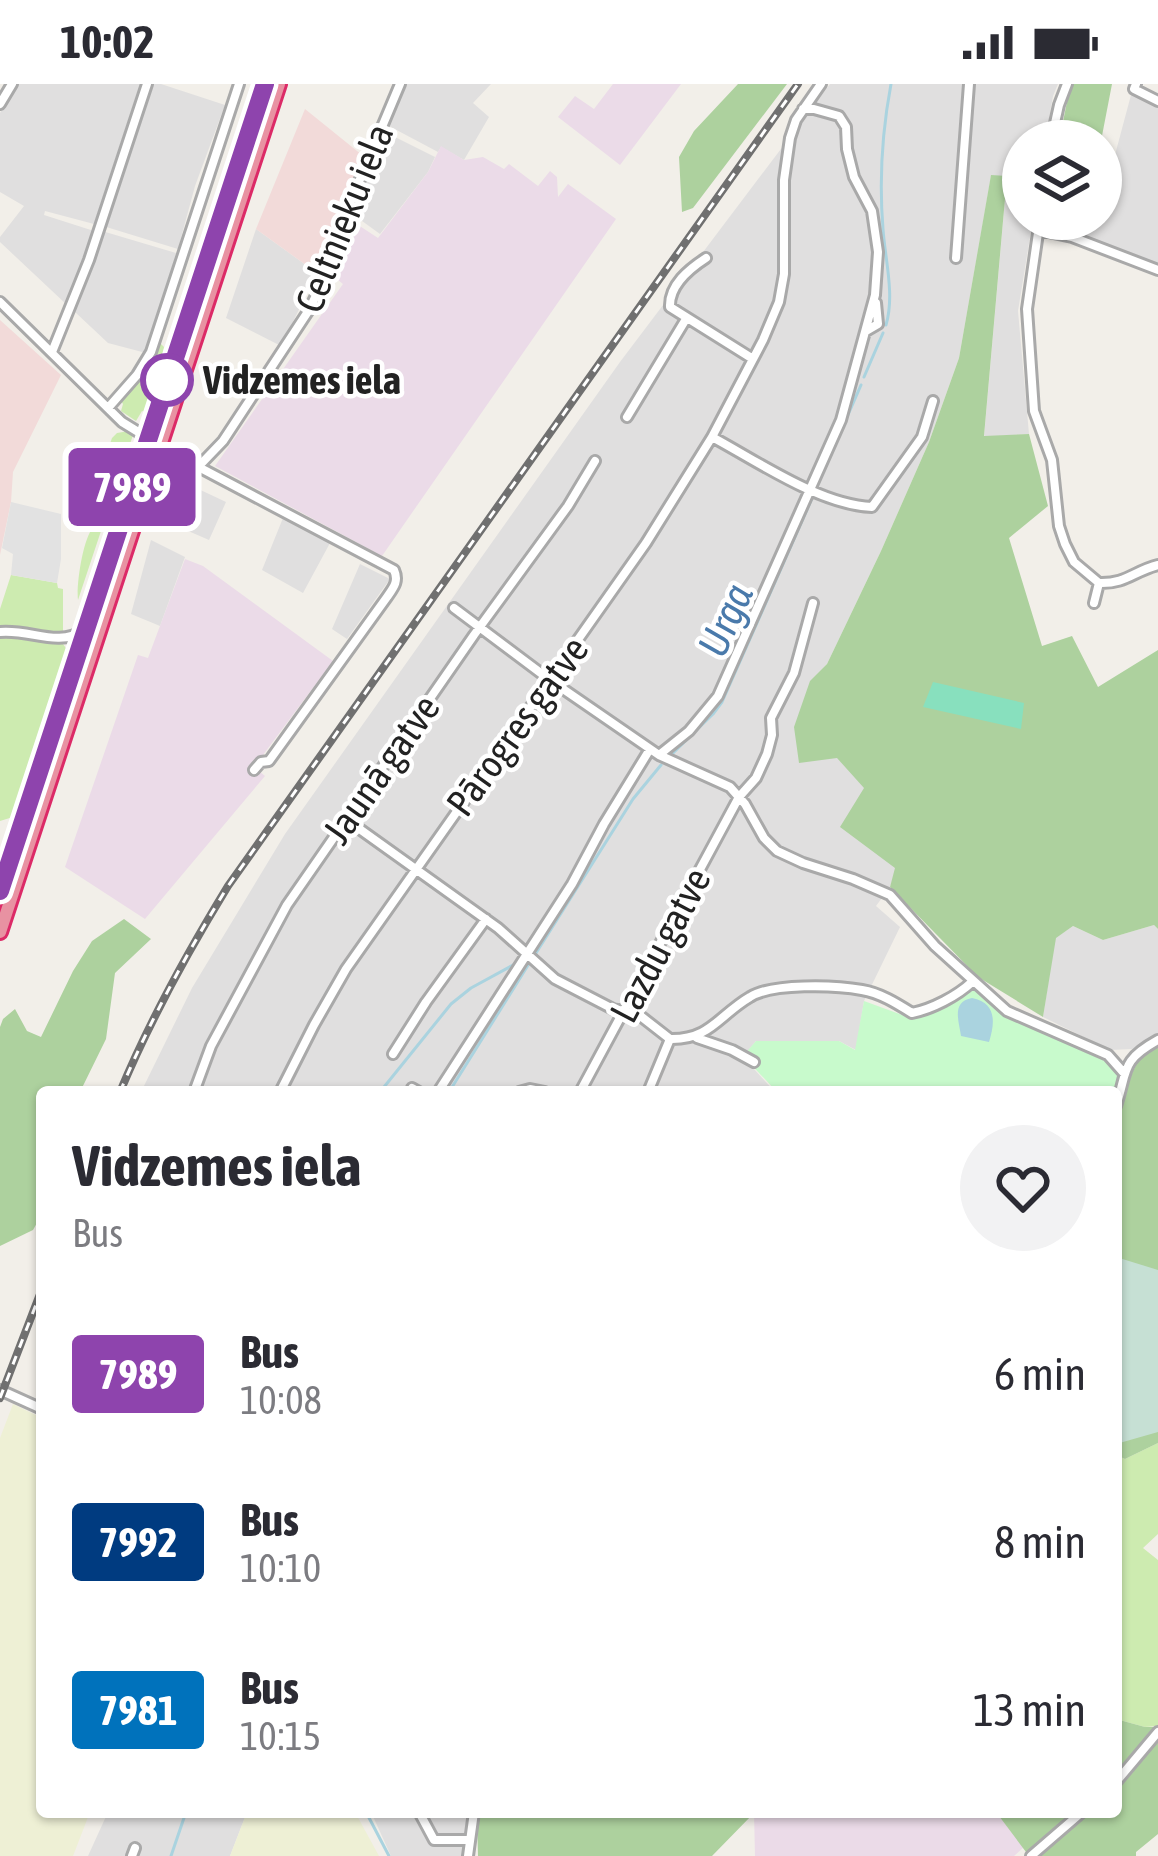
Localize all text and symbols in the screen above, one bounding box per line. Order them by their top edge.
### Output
text: 10:02 [60,16,154,68]
street label: Celtnieku iela [286,118,402,318]
map controls [1002,120,1122,240]
button: layers [1002,120,1122,240]
marker: Vidzemes iela [142,355,192,405]
place label: Vidzemes iela [202,358,401,402]
line badge: 7989 [48,448,216,526]
text: 7989 [93,463,171,511]
water label: Urga [688,576,762,664]
street label: Pārogres gatve [437,628,597,824]
street label: Jaunā gatve [314,687,448,851]
street label: Lazdu gatve [601,860,719,1030]
button: heart [960,1125,1086,1251]
text: Vidzemes iela [72,1133,361,1198]
text: Bus [72,1211,123,1255]
text: Bus [240,1326,299,1378]
text: 6 min [994,1348,1086,1400]
text: 7989 [99,1350,177,1398]
text: 10:08 [240,1378,322,1422]
text: Bus [240,1494,299,1546]
text: 8 min [994,1516,1086,1568]
text: 7992 [99,1518,177,1566]
text: 10:10 [240,1546,321,1590]
text: Bus [240,1662,299,1714]
text: 13 min [973,1684,1086,1736]
text: 7981 [99,1686,177,1734]
text: 10:15 [240,1714,321,1758]

